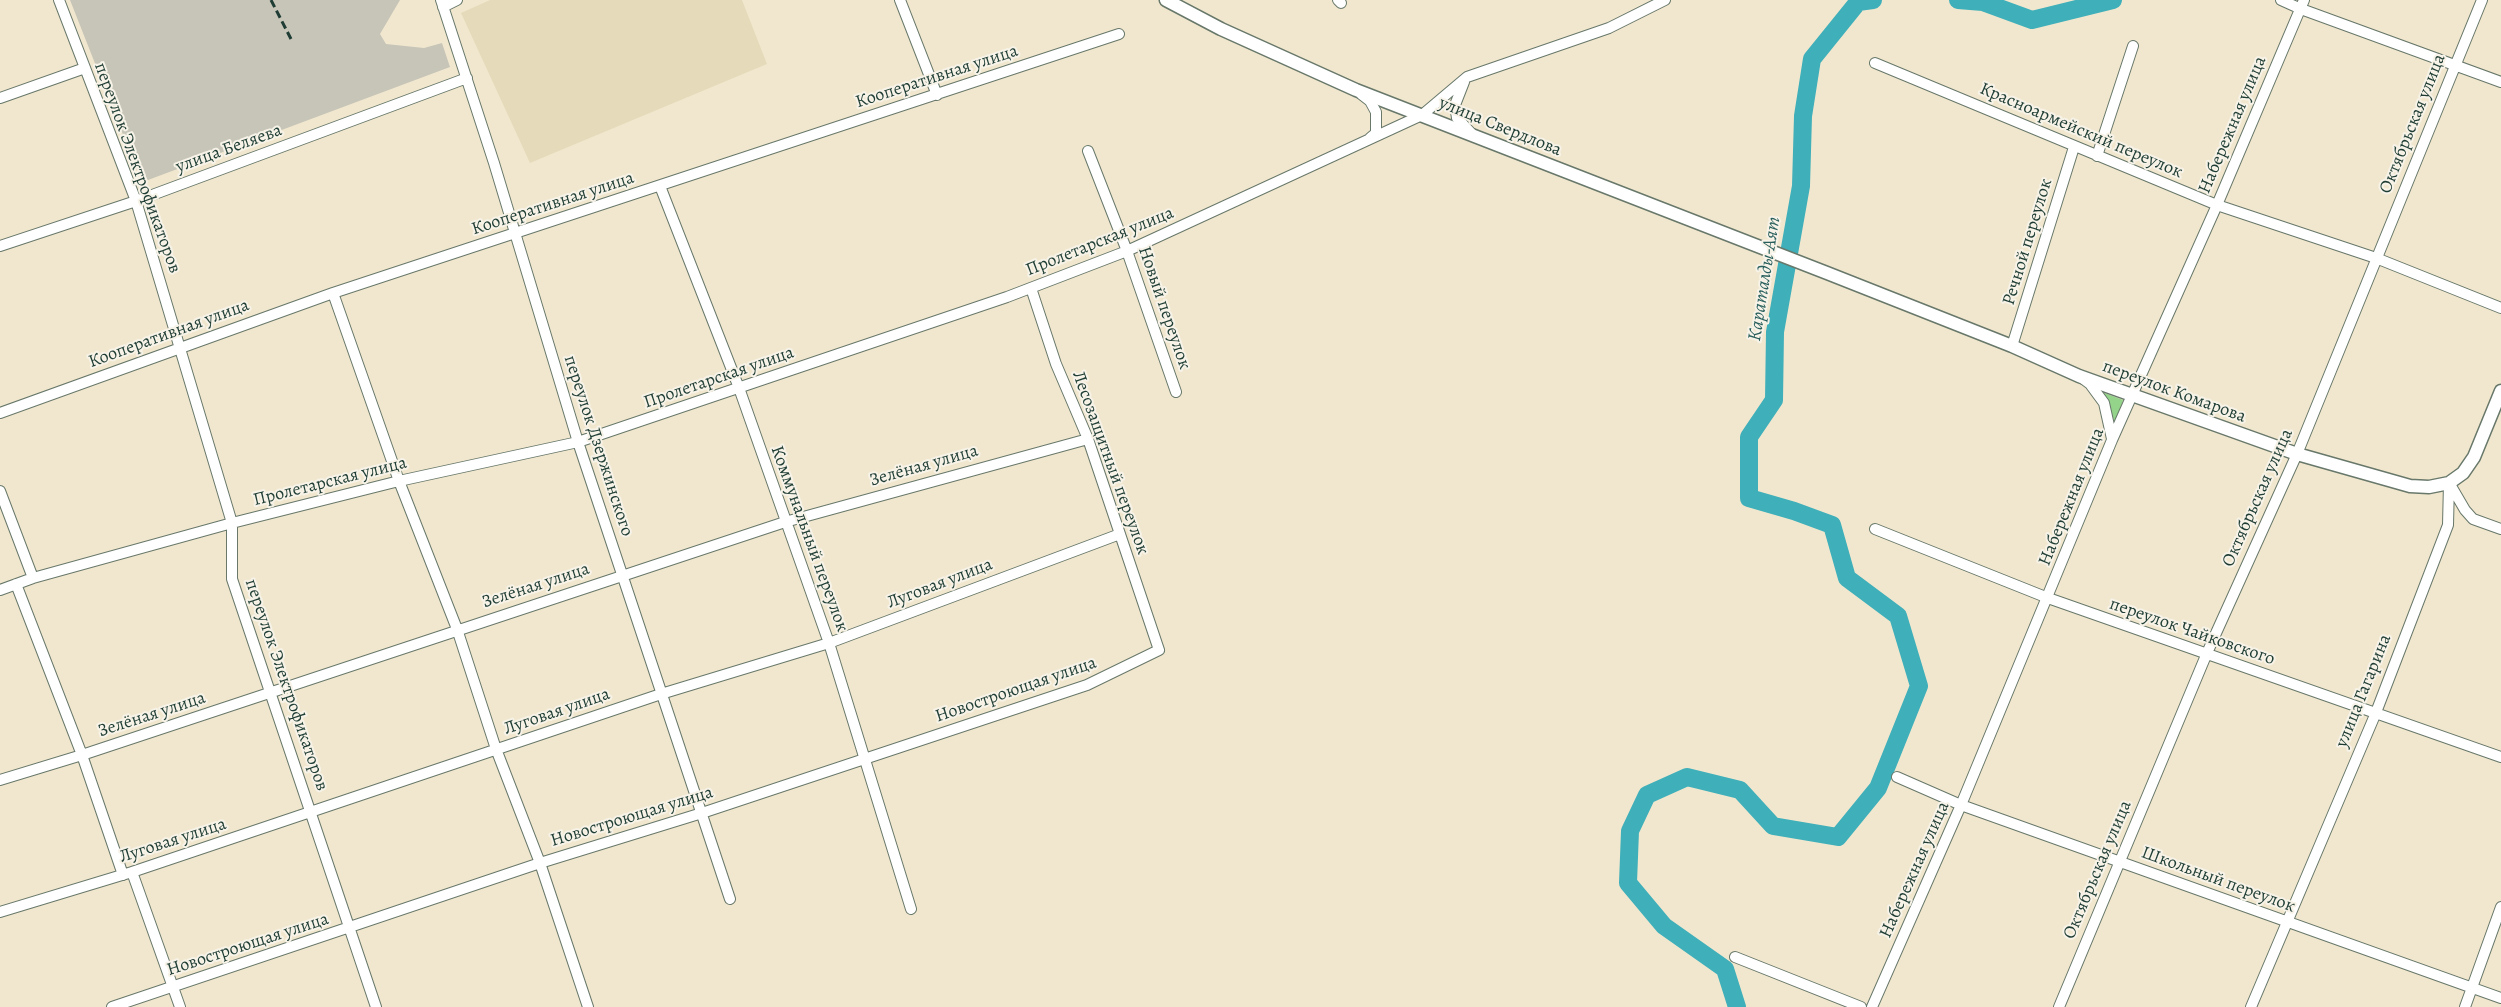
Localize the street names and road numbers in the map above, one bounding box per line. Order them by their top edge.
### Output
street label: Кооперативная улица [853,41,1021,113]
street label: Октябрьская улица [2375,51,2451,197]
street label: Набережная улица [2194,53,2272,197]
street label: переулок Электрофикаторов [89,60,185,276]
street label: Красноармейский переулок [1976,78,2186,184]
street label: улица Свердлова [1436,93,1564,161]
street label: улица Беляева [173,120,285,178]
street label: Кооперативная улица [469,168,637,240]
street label: Речной переулок [1998,176,2058,308]
street label: Пролетарская улица [1023,202,1177,282]
street label: Новый переулок [1133,244,1195,372]
street label: Кооперативная улица [86,295,252,373]
street label: Пролетарская улица [641,342,797,414]
street label: переулок Дзержинского [559,353,637,539]
street label: переулок Комарова [2099,356,2249,428]
street label: Лесозащитный переулок [1067,368,1153,558]
street label: Набережная улица [2034,425,2110,569]
street label: Октябрьская улица [2218,426,2298,570]
street label: Зелёная улица [867,440,981,492]
street label: Коммунальный переулок [765,443,853,635]
street label: Пролетарская улица [251,452,409,512]
street label: Луговая улица [884,554,996,614]
street label: Зелёная улица [480,558,592,614]
street label: переулок Электрофикаторов [240,576,332,794]
street label: переулок Чайковского [2106,594,2278,670]
street label: улица Гагарина [2331,631,2397,751]
street label: Новостроющая улица [933,652,1099,728]
street label: Луговая улица [501,684,613,740]
street label: Зелёная улица [96,687,208,743]
street label: Новостроющая улица [548,782,716,852]
street label: Октябрьская улица [2059,797,2137,943]
street label: Набережная улица [1875,798,1955,942]
street label: Луговая улица [117,814,229,868]
street label: Школьный переулок [2138,842,2298,918]
street label: Новостроющая улица [164,909,332,981]

